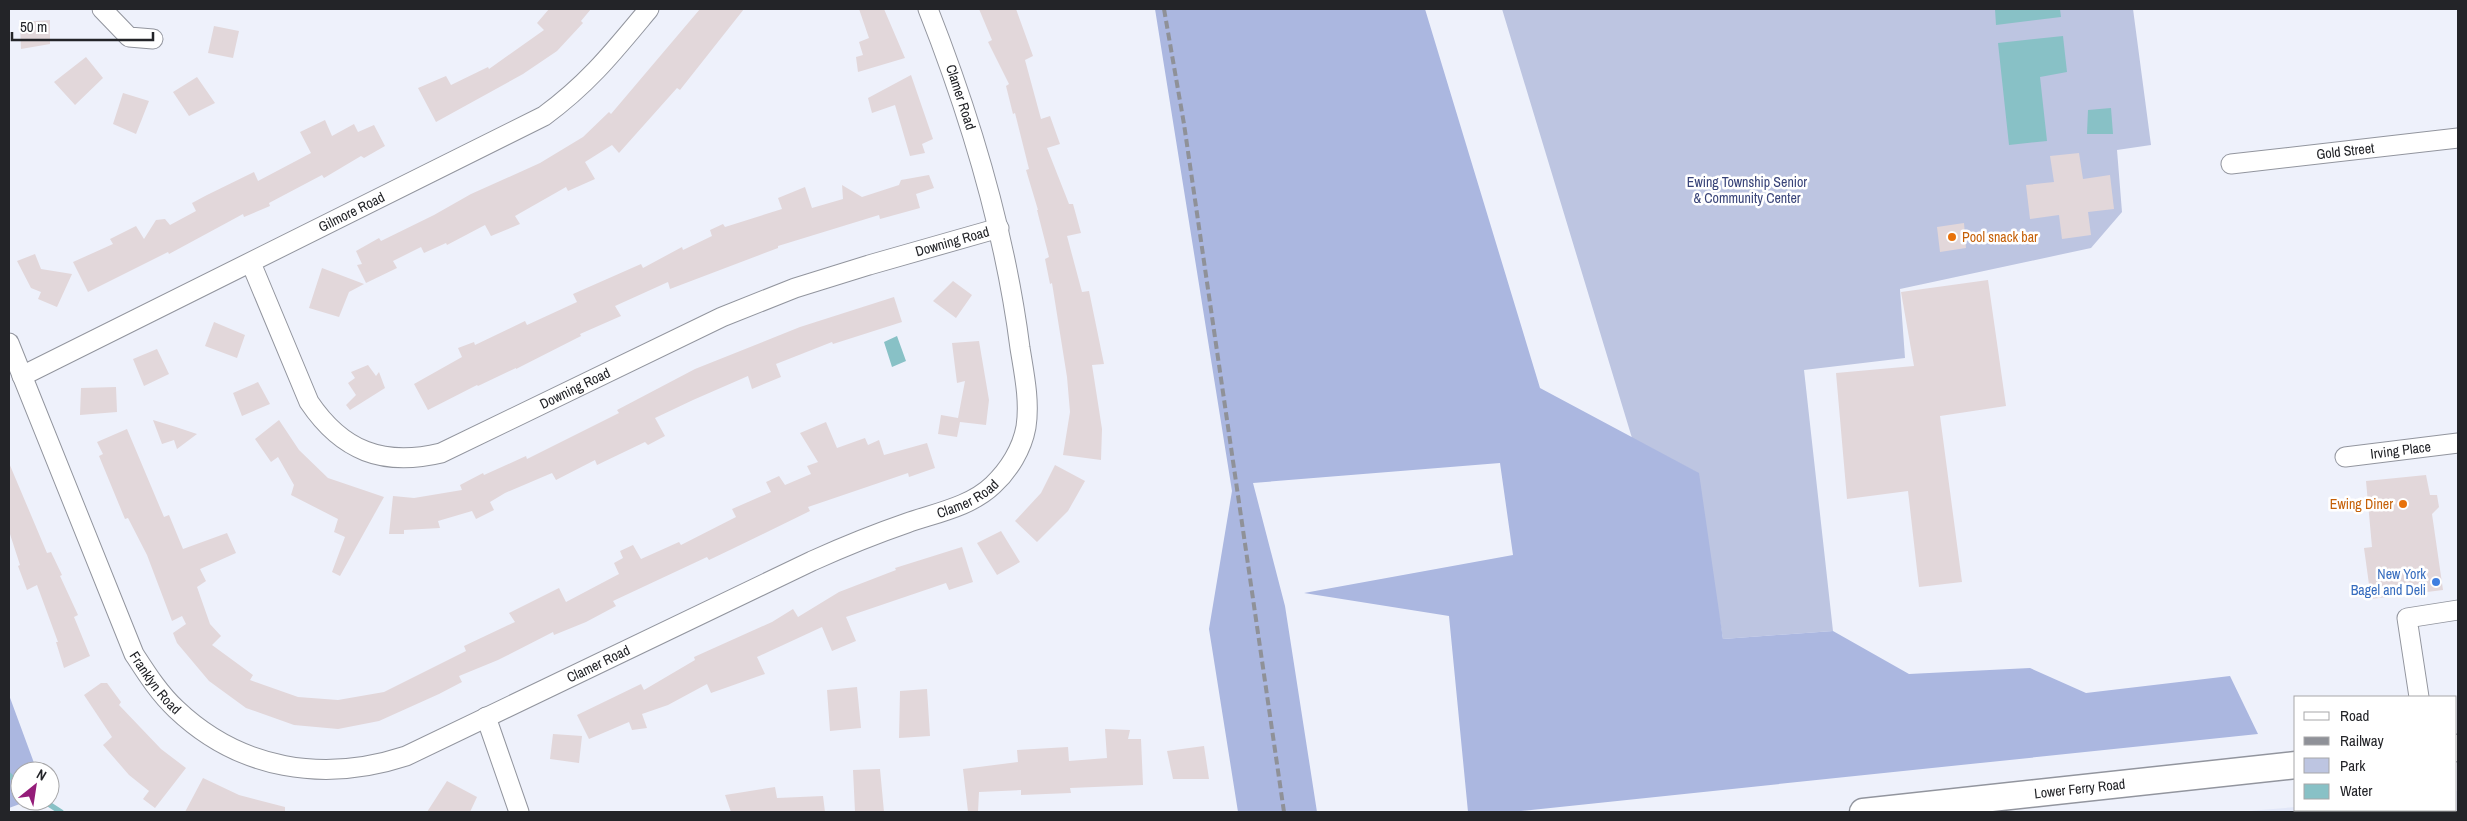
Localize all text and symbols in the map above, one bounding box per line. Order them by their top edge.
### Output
scale bar [12,10,154,42]
text: 50 m [20,16,47,37]
street label: Clamer Road [942,62,980,132]
street label: Gold Street [2315,139,2375,163]
park label: Ewing Township Senior & Community Center [1687,173,1807,207]
street label: Gilmore Road [315,188,387,236]
street label: Downing Road [913,222,991,260]
place label: Pool snack bar [1962,228,2038,246]
marker: Pool snack bar [1946,231,1958,243]
street label: Downing Road [537,364,613,413]
street label: Irving Place [2369,437,2432,463]
street label: Clamer Road [934,475,1002,522]
place label: Ewing Diner [2330,495,2393,513]
marker: Ewing Diner [2397,498,2409,510]
place label: New York Bagel and Deli [2351,565,2426,599]
marker: New York Bagel and Deli [2430,576,2442,588]
street label: Clamer Road [564,641,633,686]
street label: Franklyn Road [126,648,185,718]
legend [2294,696,2457,811]
text: Road [2340,705,2369,726]
text: Railway [2340,730,2385,751]
text: Park [2340,755,2366,776]
north arrow [10,761,60,811]
text: N [33,765,50,785]
street label: Lower Ferry Road [2033,775,2126,802]
text: Water [2340,780,2372,801]

